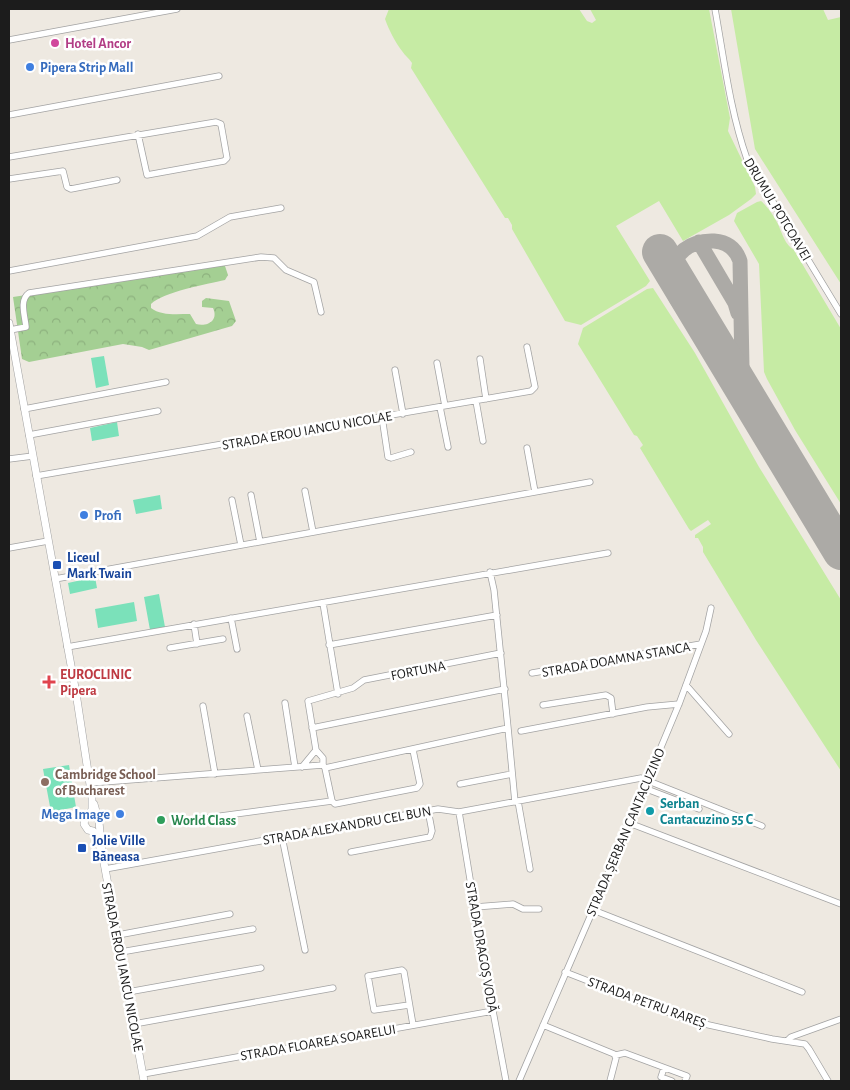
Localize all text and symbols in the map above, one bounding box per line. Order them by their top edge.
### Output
marker: Hotel Ancor [49,37,61,49]
place label: Hotel Ancor [65,37,131,51]
marker: Pipera Strip Mall [24,61,36,73]
place label: Pipera Strip Mall [40,61,133,75]
street label: DRUMUL POTCOAVEI [741,156,813,263]
street label: STRADA EROU IANCU NICOLAE [221,409,393,453]
marker: Profi [78,509,90,521]
place label: Profi [94,509,122,523]
place label: Liceul Mark Twain [67,551,132,581]
marker: Liceul Mark Twain [51,559,63,571]
street label: STRADA DOAMNA STANCA [541,640,691,680]
street label: FORTUNA [390,659,447,683]
place label: EUROCLINIC Pipera [60,668,132,698]
marker: EUROCLINIC Pipera [42,675,56,689]
street label: STRADA ȘERBAN CANTACUZINO [584,746,669,919]
place label: Cambridge School of Bucharest [55,768,156,798]
marker: Cambridge School of Bucharest [39,776,51,788]
place label: Serban Cantacuzino 55 C [660,797,754,827]
street label: STRADA ALEXANDRU CEL BUN [262,804,432,848]
marker: Serban Cantacuzino 55 C [644,805,656,817]
place label: Mega Image [41,808,110,822]
marker: Mega Image [114,808,126,820]
marker: World Class [155,814,167,826]
place label: World Class [171,814,236,828]
place label: Jolie Ville Băneasa [92,834,146,864]
marker: Jolie Ville Băneasa [76,842,88,854]
street label: STRADA DRAGOȘ VODĂ [462,880,501,1014]
street label: STRADA EROU IANCU NICOLAE [99,881,145,1053]
street label: STRADA PETRU RAREȘ [585,975,708,1032]
street label: STRADA FLOAREA SOARELUI [239,1022,397,1064]

